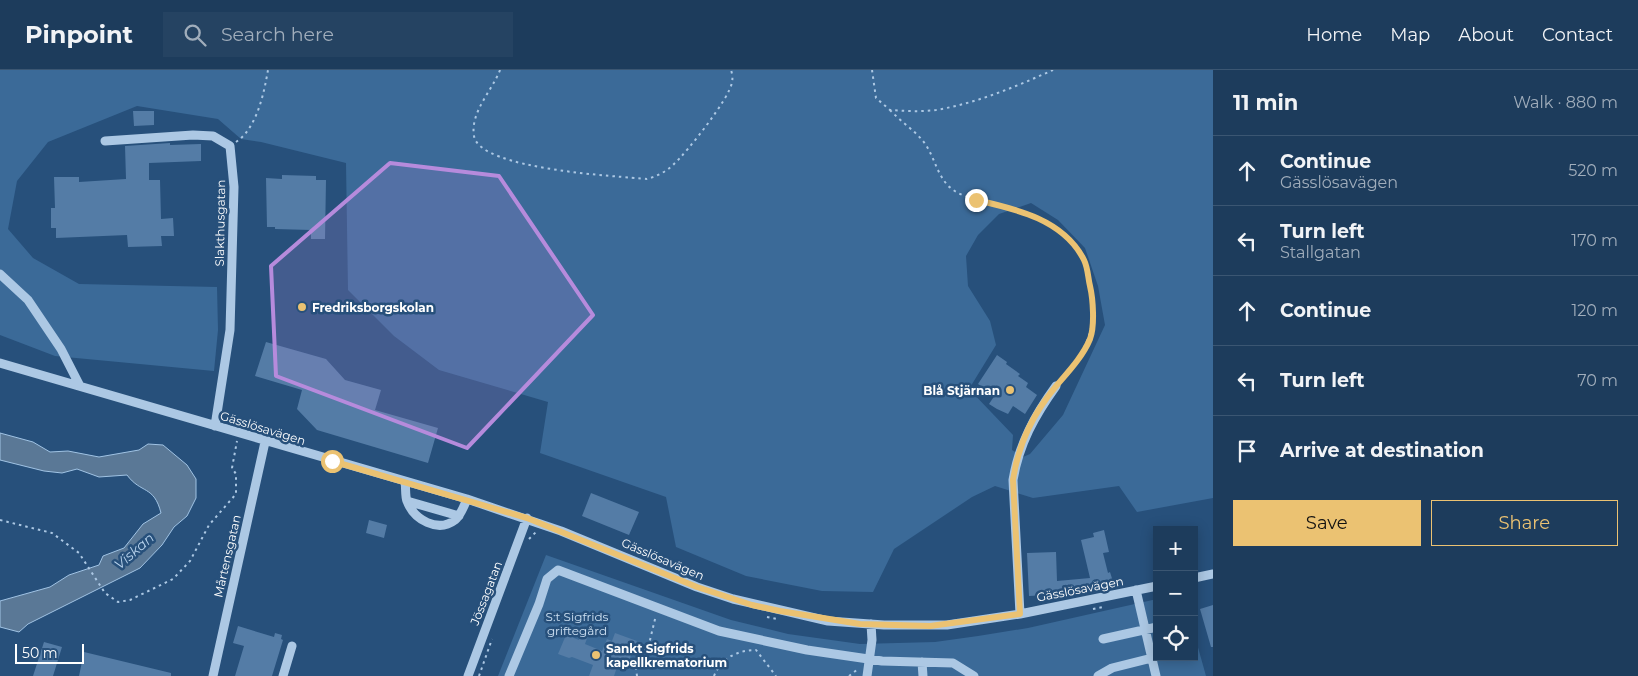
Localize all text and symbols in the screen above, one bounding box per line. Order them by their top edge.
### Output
search box [163,12,513,57]
text: Pinpoint [25,20,133,49]
icon: search [181,21,209,49]
text: Search here [221,23,334,46]
text: Home [1306,24,1362,46]
text: Map [1390,24,1430,46]
text: About [1458,24,1514,46]
text: Contact [1542,24,1613,46]
text: 11 min [1233,90,1298,115]
text: Walk · 880 m [1513,93,1618,112]
text: Continue [1280,150,1371,173]
icon: ahead [1233,157,1261,185]
text: 520 m [1568,161,1618,180]
text: Gässlösavägen [1280,173,1398,192]
street label: Slakthusgatan [212,179,228,267]
route end [965,189,988,212]
text: Turn left [1280,220,1365,243]
icon: left [1233,227,1261,255]
text: 170 m [1571,231,1618,250]
text: Stallgatan [1280,243,1361,262]
icon: ahead [1233,297,1261,325]
text: Continue [1280,299,1371,322]
place label: Fredriksborgskolan [312,300,434,315]
marker: Fredriksborgskolan [296,301,308,313]
text: 120 m [1571,301,1618,320]
icon: left [1233,367,1261,395]
text: Turn left [1280,369,1365,392]
text: 70 m [1577,371,1618,390]
place label: Blå Stjärnan [923,383,1000,398]
marker: Blå Stjärnan [1004,384,1016,396]
street label: Gässlösavägen [218,408,308,448]
icon: arrive [1233,437,1261,465]
text: Arrive at destination [1280,439,1484,462]
route start [321,450,344,473]
button: Save [1233,500,1421,546]
button: Share [1431,500,1618,546]
street label: Mårtensgatan [210,513,244,599]
map controls [1153,526,1198,661]
button: + [1153,526,1198,571]
water label: Viskan [110,529,158,573]
street label: Gässlösavägen [619,535,707,583]
street label: Jössagatan [467,559,505,628]
button: − [1153,571,1198,616]
street label: Gässlösavägen [1035,573,1125,605]
park label: S:t Sigfrids griftegård [546,609,609,638]
button: locate [1153,616,1198,661]
scale bar [15,641,84,664]
place label: Sankt Sigfrids kapellkrematorium [606,641,727,670]
text: 50 m [22,644,58,662]
marker: Sankt Sigfrids kapellkrematorium [590,649,602,661]

